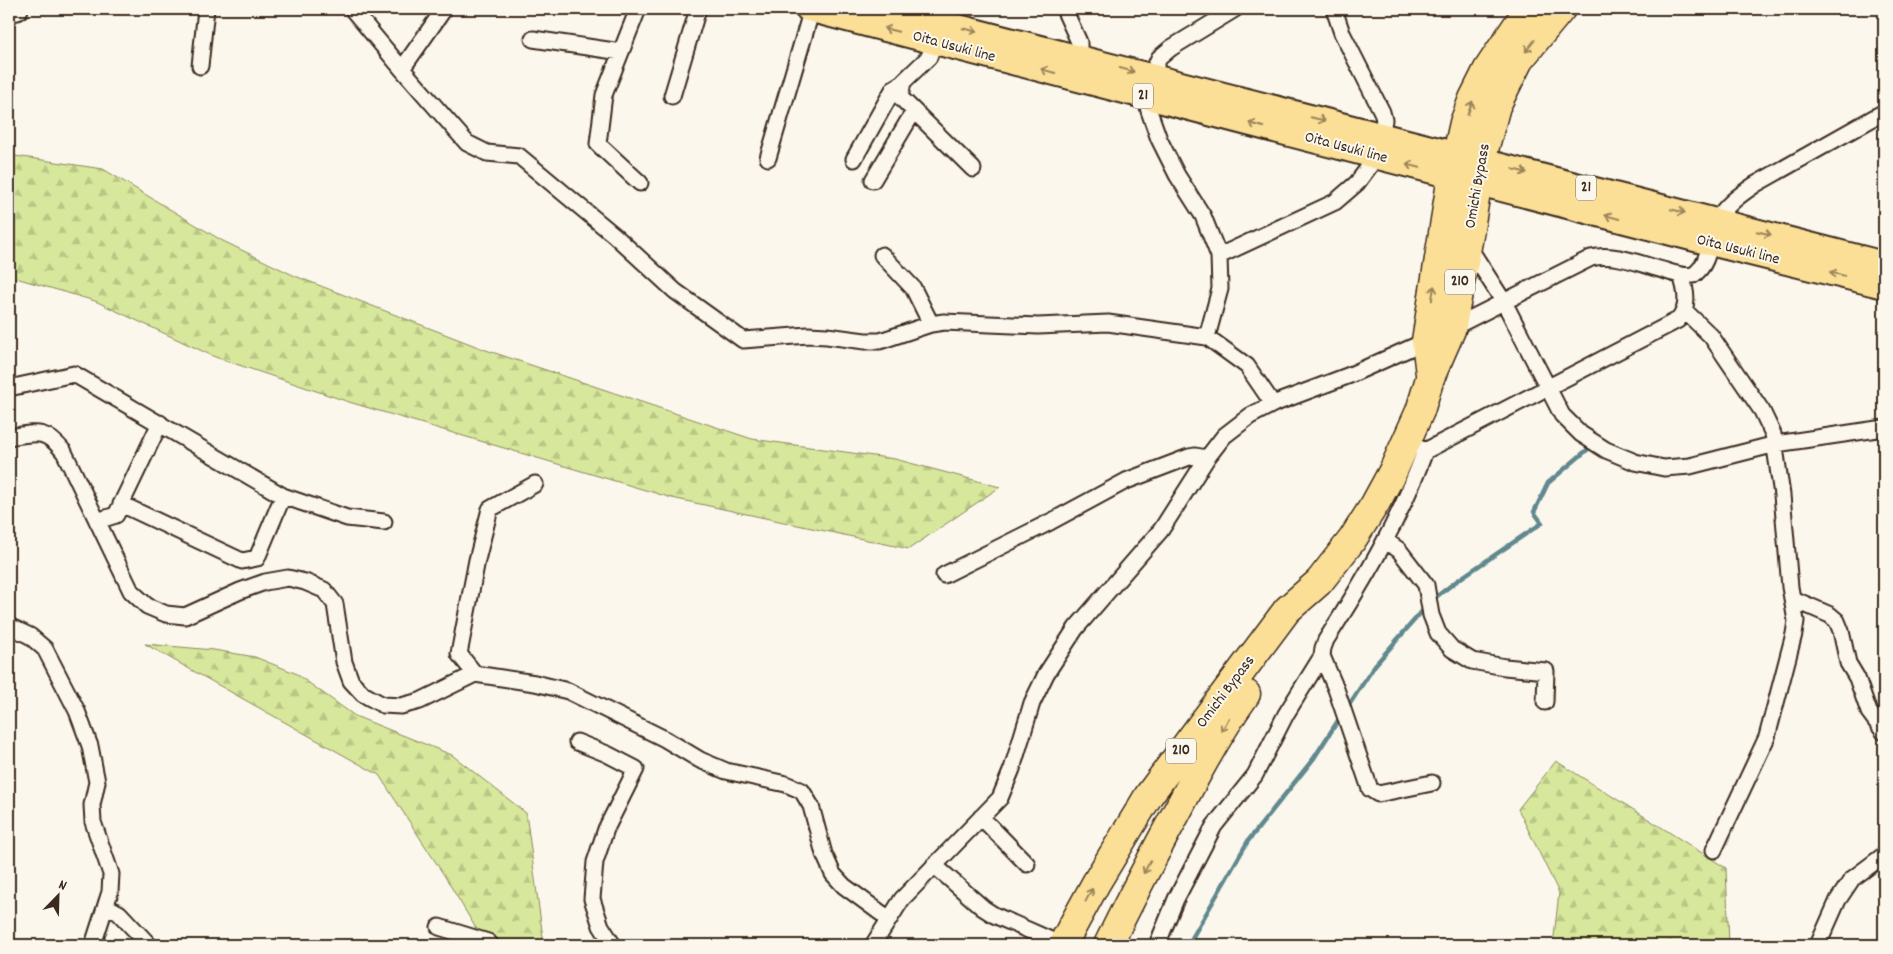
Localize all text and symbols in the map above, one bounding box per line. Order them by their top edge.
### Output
one-way arrow [883,25,899,34]
street label: Oita Usuki line [910,25,998,69]
one-way arrow [961,25,977,35]
one-way arrow [1524,39,1535,52]
one-way arrow [1041,66,1057,75]
one-way arrow [1118,66,1134,75]
road number: 21 [1133,84,1153,108]
one-way arrow [1466,100,1475,116]
one-way arrow [1310,115,1326,124]
one-way arrow [1249,120,1265,129]
street label: Oita Usuki line [1302,126,1390,170]
street label: Omichi Bypass [1459,141,1497,230]
one-way arrow [1406,161,1422,170]
one-way arrow [1512,167,1528,176]
road number: 21 [1576,176,1596,200]
one-way arrow [1669,207,1685,217]
one-way arrow [1604,212,1620,222]
street label: Oita Usuki line [1694,229,1782,271]
one-way arrow [1755,229,1771,239]
one-way arrow [1829,269,1845,278]
road number: 210 [1445,270,1475,294]
one-way arrow [1429,285,1439,301]
street label: Omichi Bypass [1191,651,1261,733]
one-way arrow [1220,717,1230,731]
road number: 210 [1166,738,1196,764]
one-way arrow [1142,859,1151,874]
north arrow [32,872,82,922]
text: N [55,875,69,896]
one-way arrow [1084,887,1094,902]

